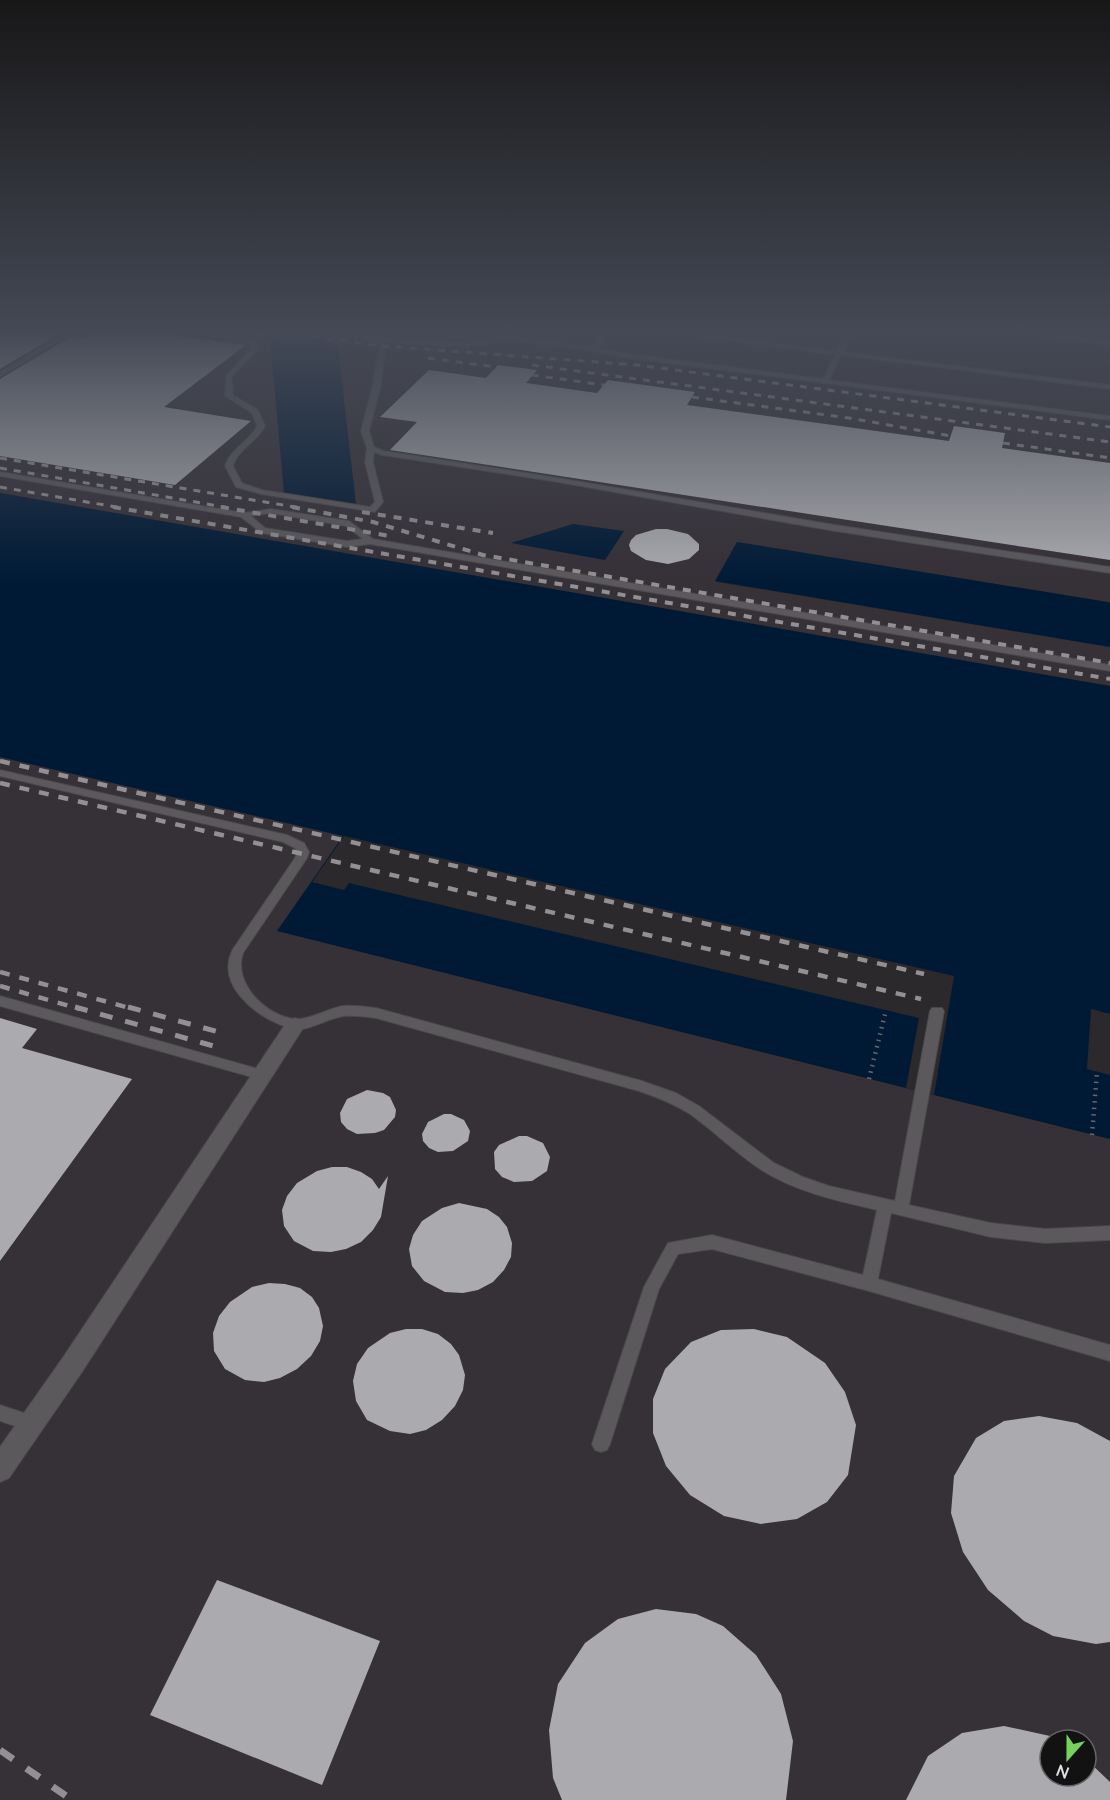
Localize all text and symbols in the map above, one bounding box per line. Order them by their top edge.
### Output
north arrow [1038,1728,1098,1788]
text: N [1053,1761,1072,1784]

